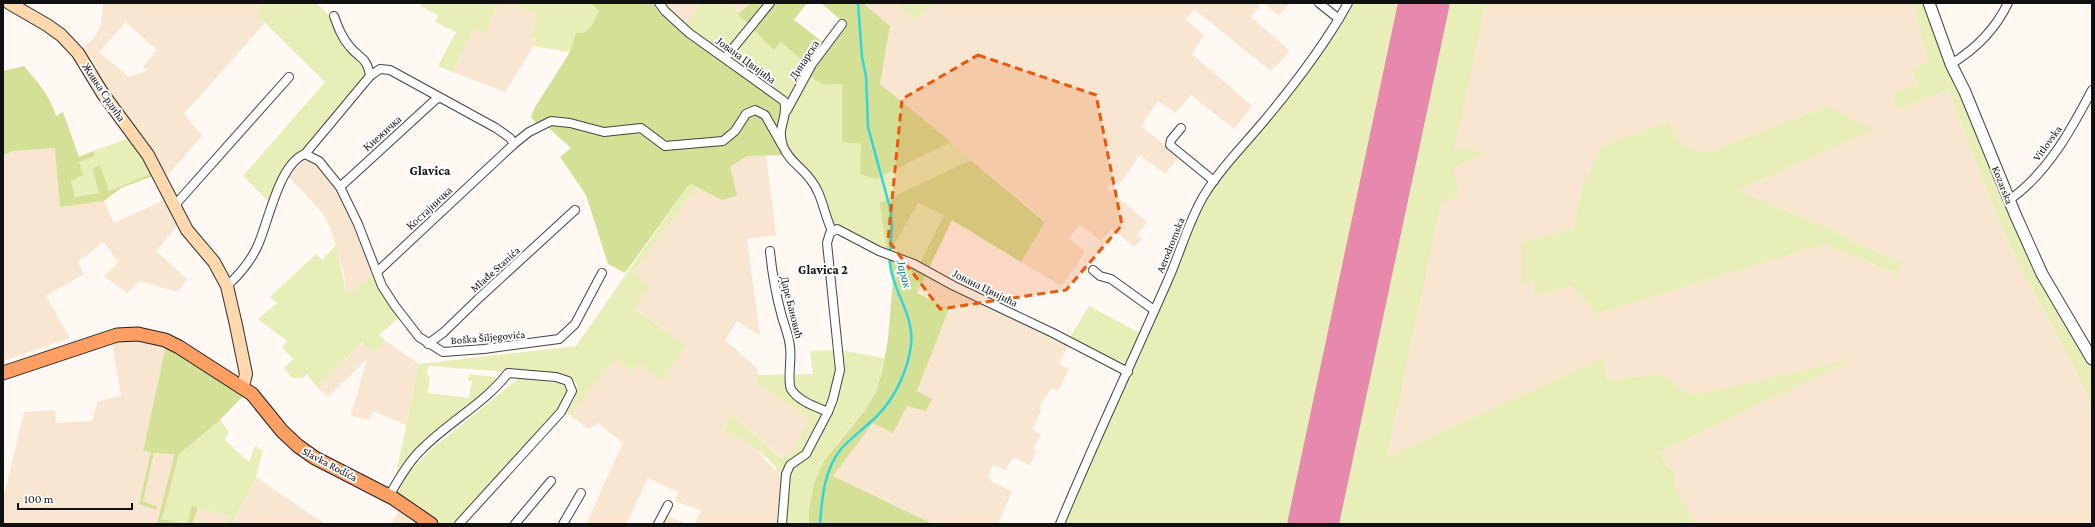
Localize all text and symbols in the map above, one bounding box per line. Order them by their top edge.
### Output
street label: Јована Цвијића [714,34,778,86]
street label: Динарска [787,38,821,82]
street label: Живка Срдића [80,61,128,123]
street label: Кнежичка [360,113,404,153]
street label: Vitlovska [2030,123,2064,163]
district label: Glavica [410,163,451,178]
street label: Kozarska [1990,164,2016,206]
street label: Костајничка [404,184,454,232]
street label: Aerodromska [1153,216,1187,274]
street label: Mlađe Stanića [468,244,522,294]
water label: Јарак [893,258,915,290]
district label: Glavica 2 [798,262,848,277]
street label: Јована Цвијића [951,267,1020,309]
street label: Даре Бановић [778,274,806,340]
street label: Boška Šiljegovića [450,328,526,347]
street label: Slavka Rodića [301,445,359,483]
scale bar [18,485,132,511]
text: 100 m [24,492,54,506]

